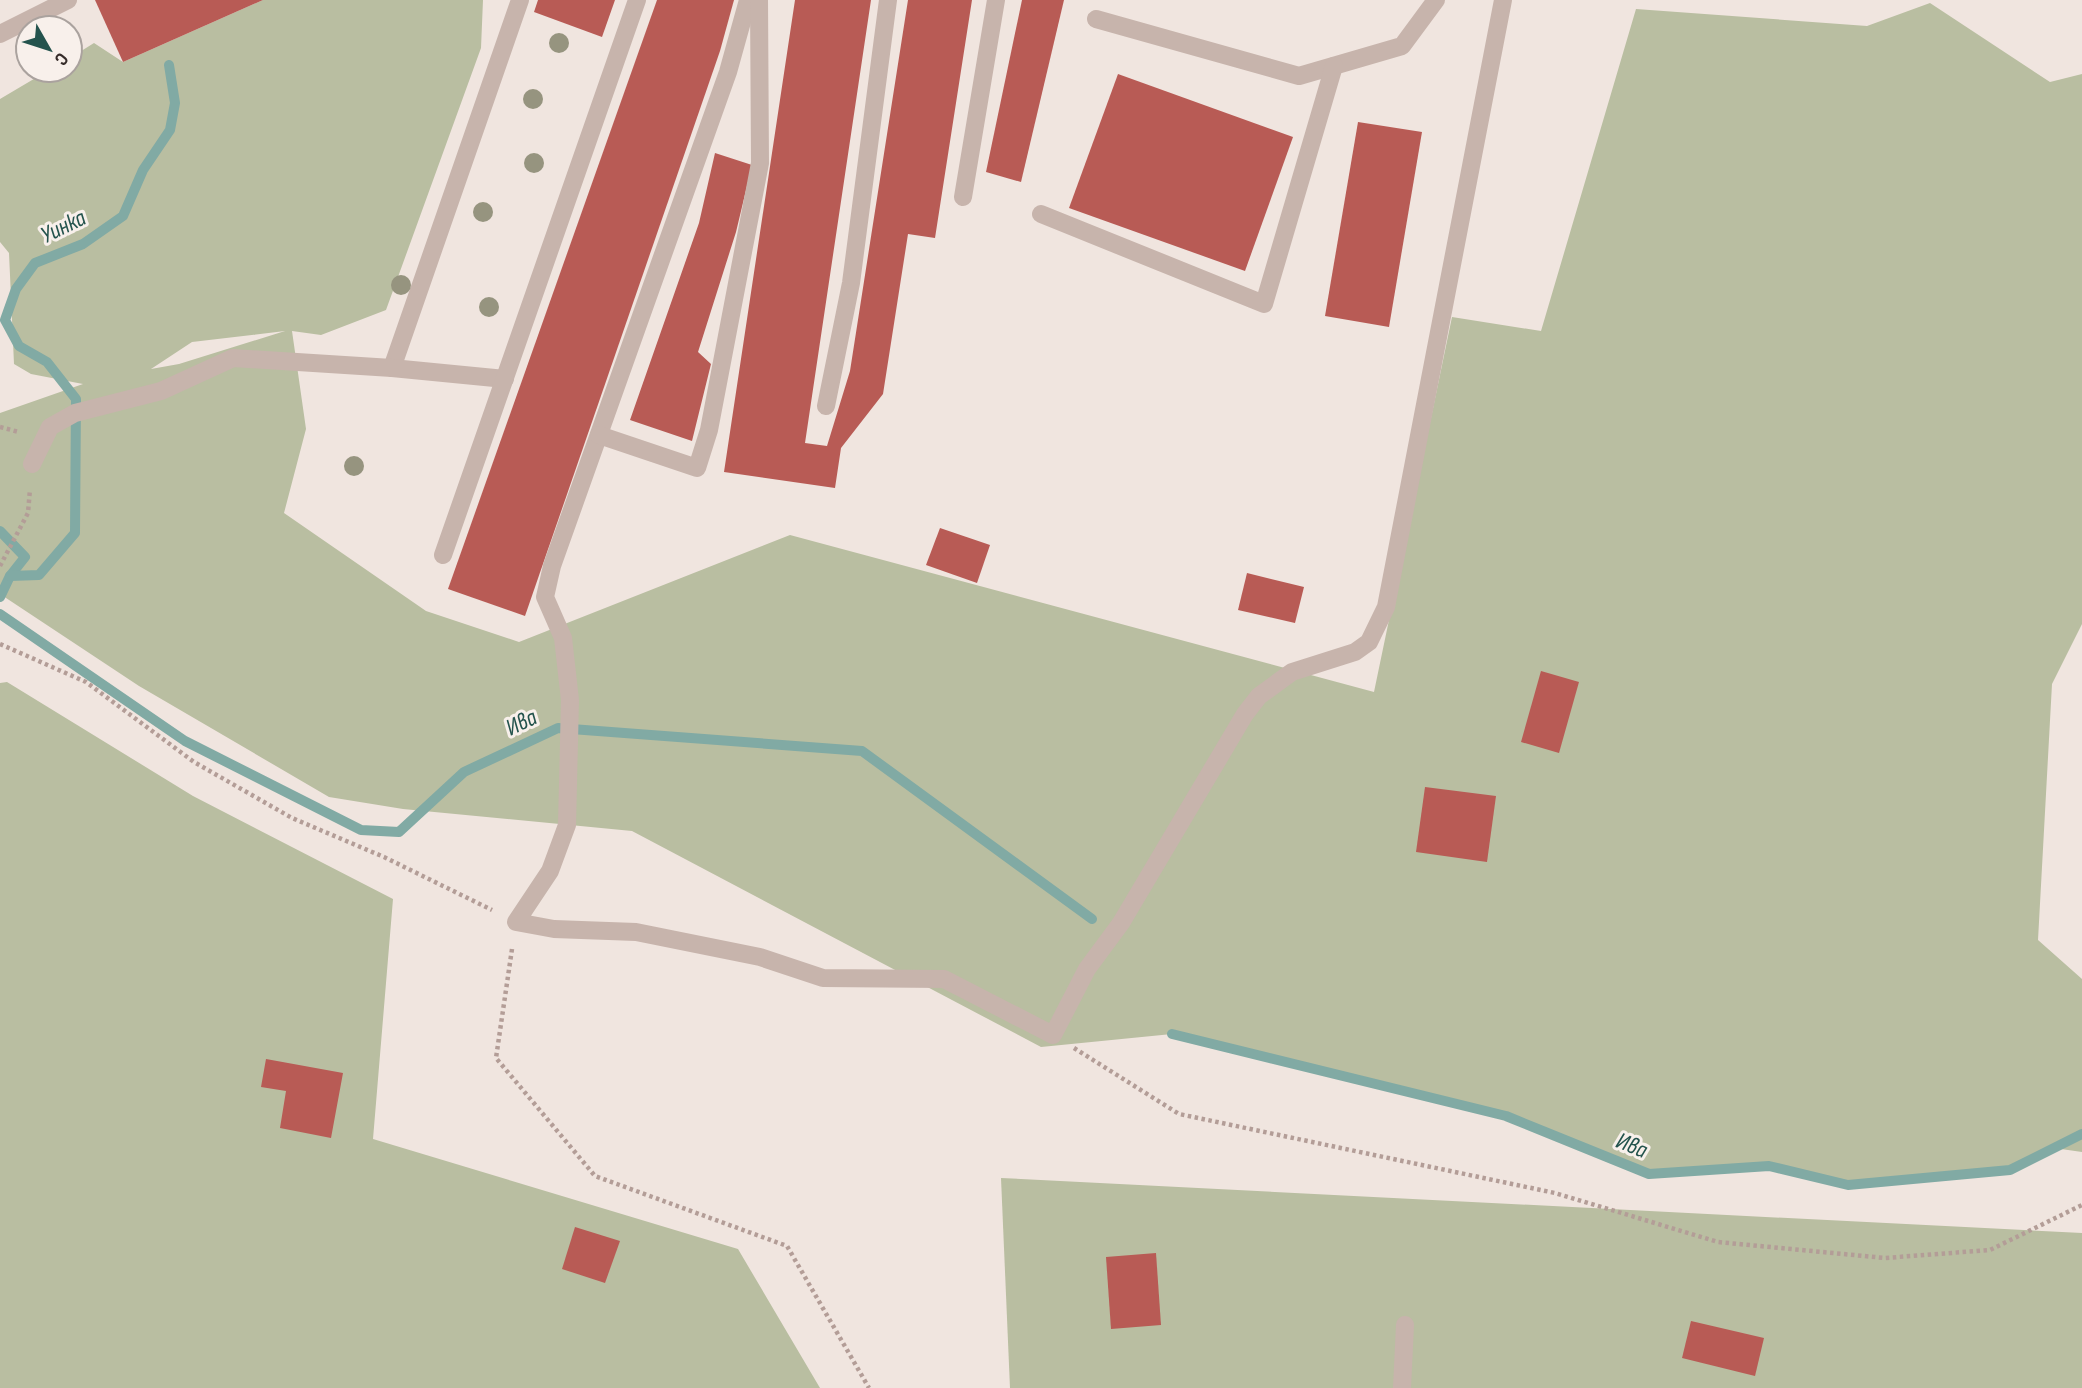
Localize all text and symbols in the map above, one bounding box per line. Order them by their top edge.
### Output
north arrow [14,14,84,84]
text: С [49,48,73,70]
water label: Уинка [36,203,91,250]
water label: Ива [501,703,542,742]
water label: Ива [1612,1126,1652,1165]

